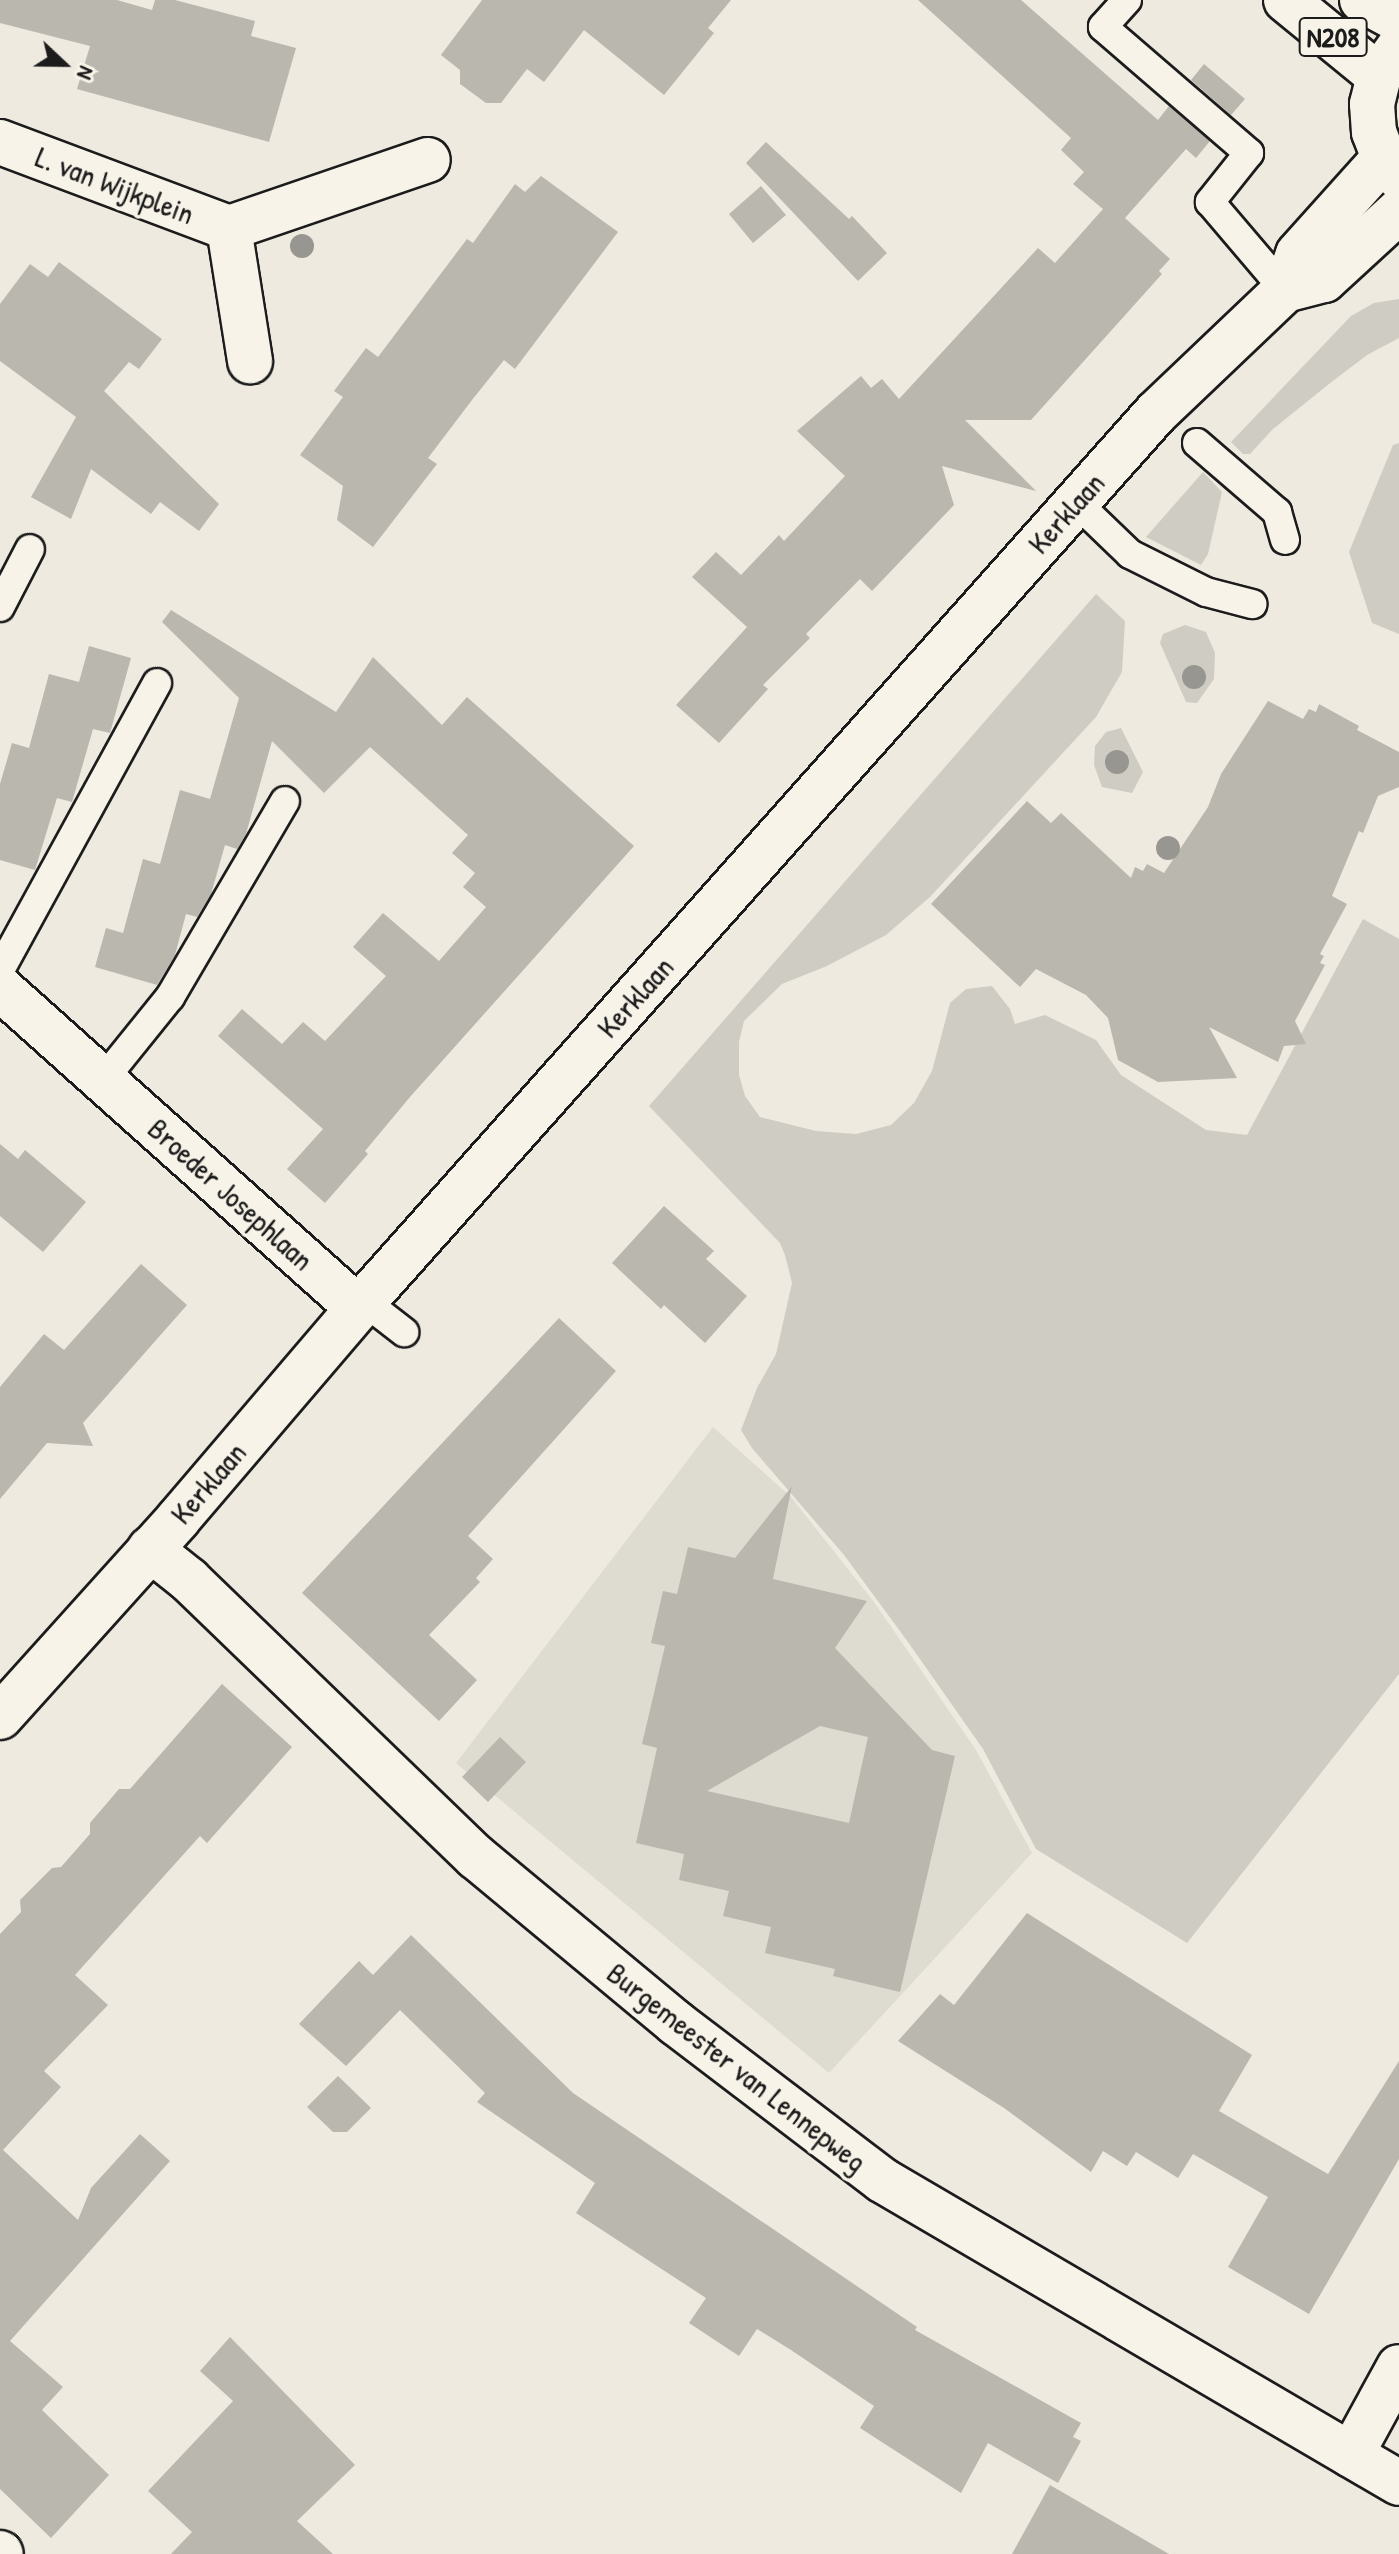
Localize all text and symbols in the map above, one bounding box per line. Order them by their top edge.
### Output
road number: N208 [1297,13,1369,61]
north arrow [24,24,104,104]
text: N [70,62,102,84]
street label: L. van Wijkplein [31,138,199,232]
street label: Kerklaan [1020,465,1112,561]
street label: Kerklaan [589,949,681,1045]
street label: Broeder Josephlaan [141,1110,321,1278]
street label: Kerklaan [163,1435,253,1531]
street label: Burgemeester van Lennepweg [600,1955,874,2179]

